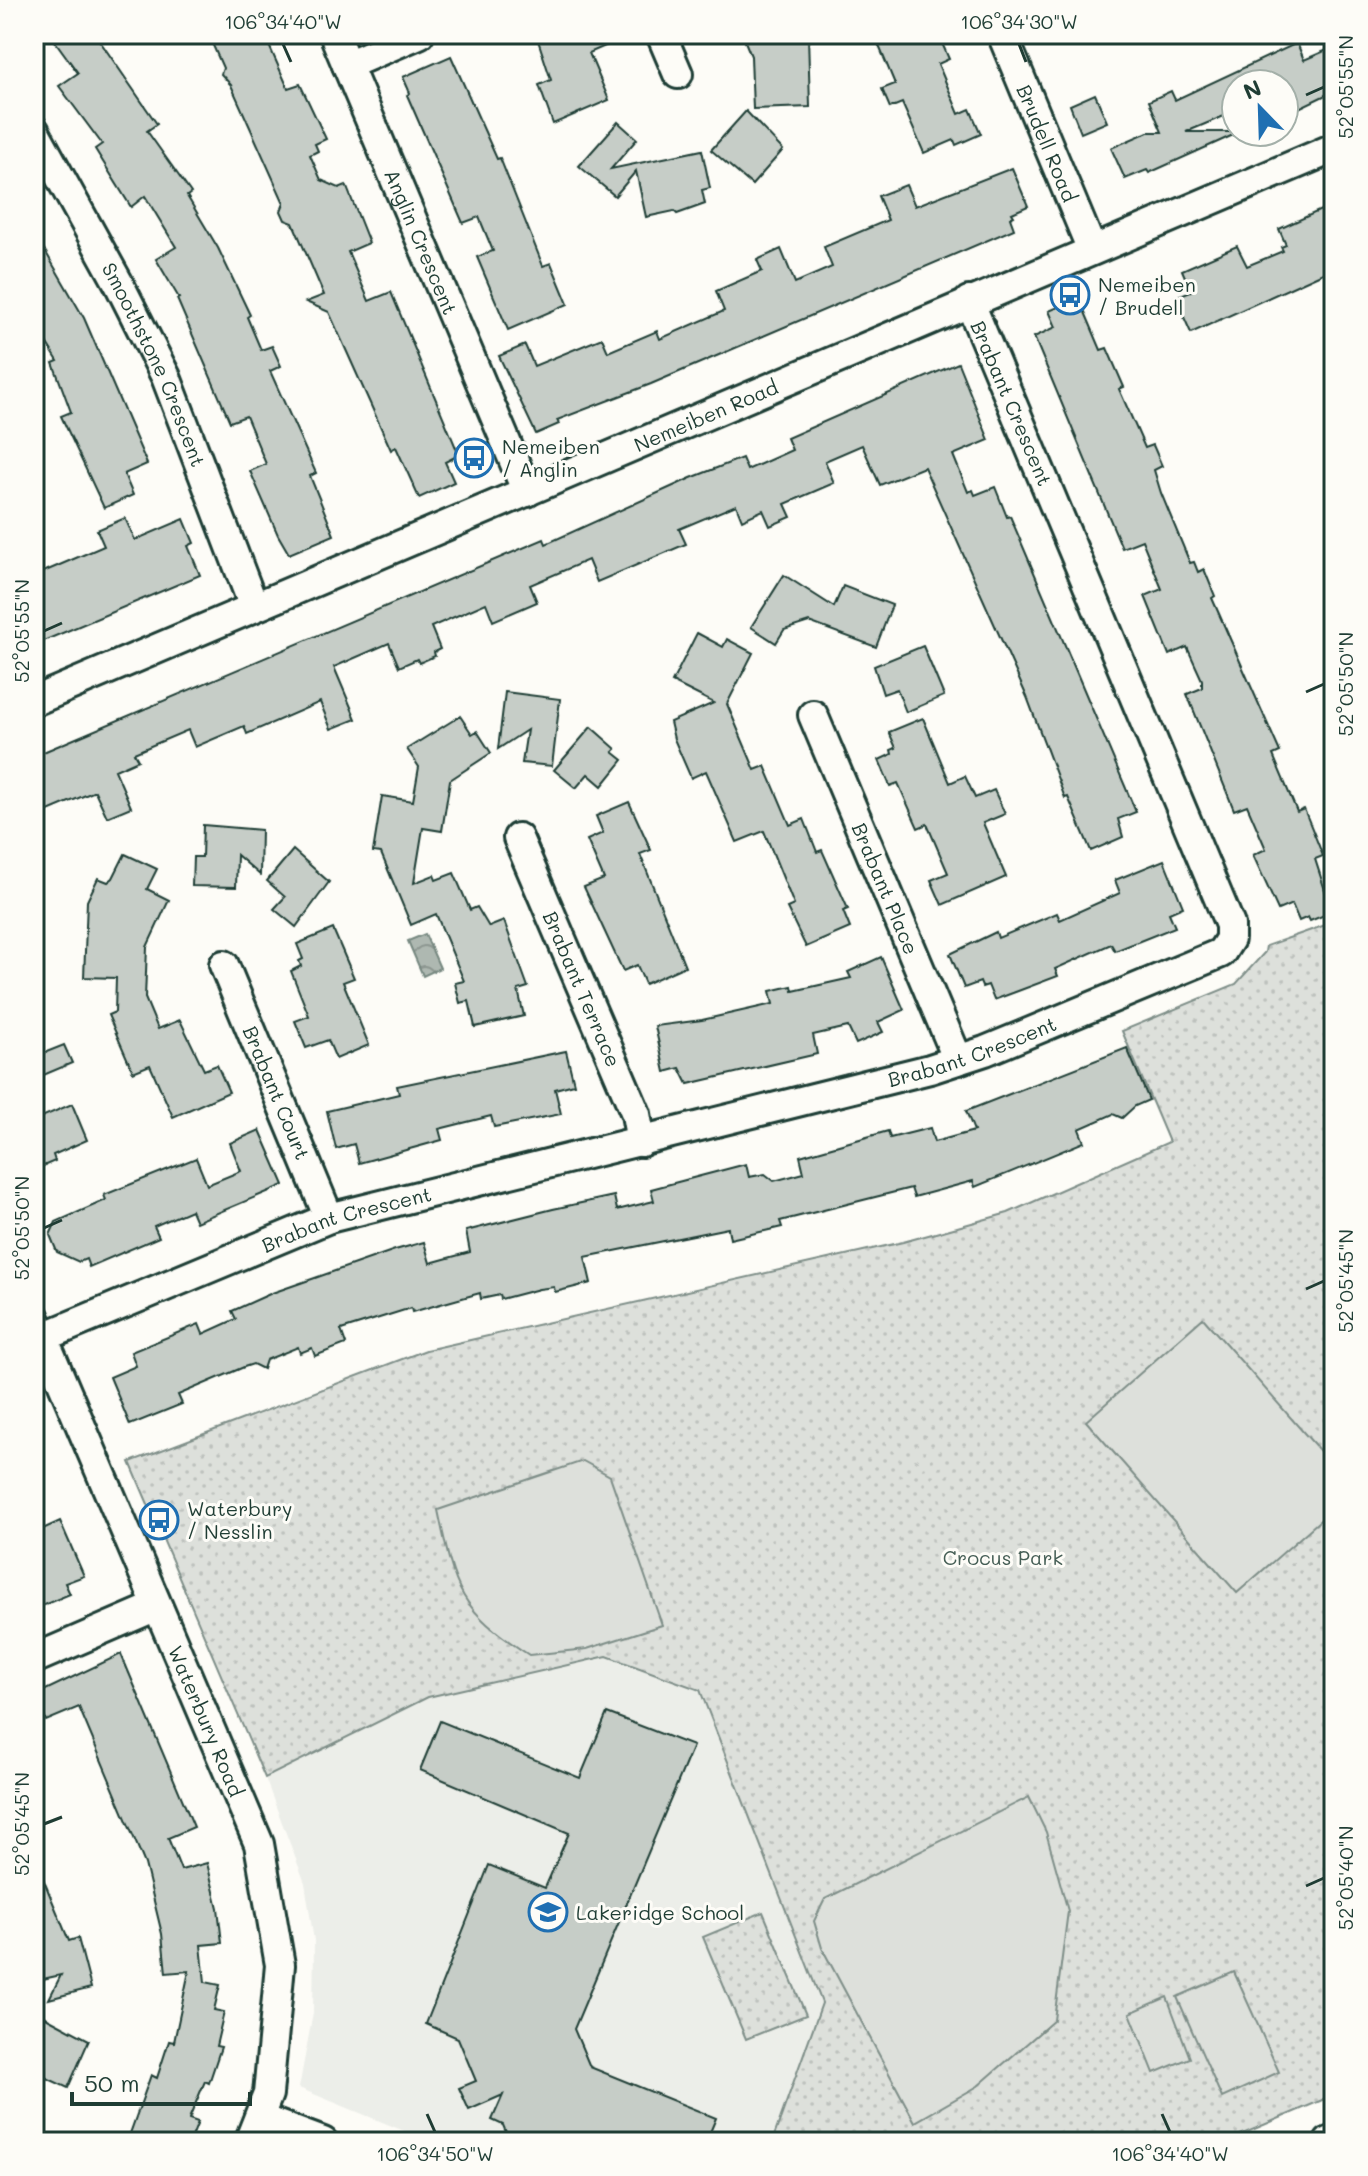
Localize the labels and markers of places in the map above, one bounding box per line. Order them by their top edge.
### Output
place label: Nemeiben / Brudell [1098,271,1196,320]
bus stop icon: Nemeiben / Brudell [1049,274,1091,316]
place label: Nemeiben / Anglin [502,433,600,482]
bus stop icon: Nemeiben / Anglin [453,437,495,479]
place label: Waterbury / Nesslin [187,1495,292,1544]
bus stop icon: Waterbury / Nesslin [138,1499,180,1541]
school or university icon: Lakeridge School [527,1891,569,1933]
place label: Lakeridge School [576,1899,744,1925]

